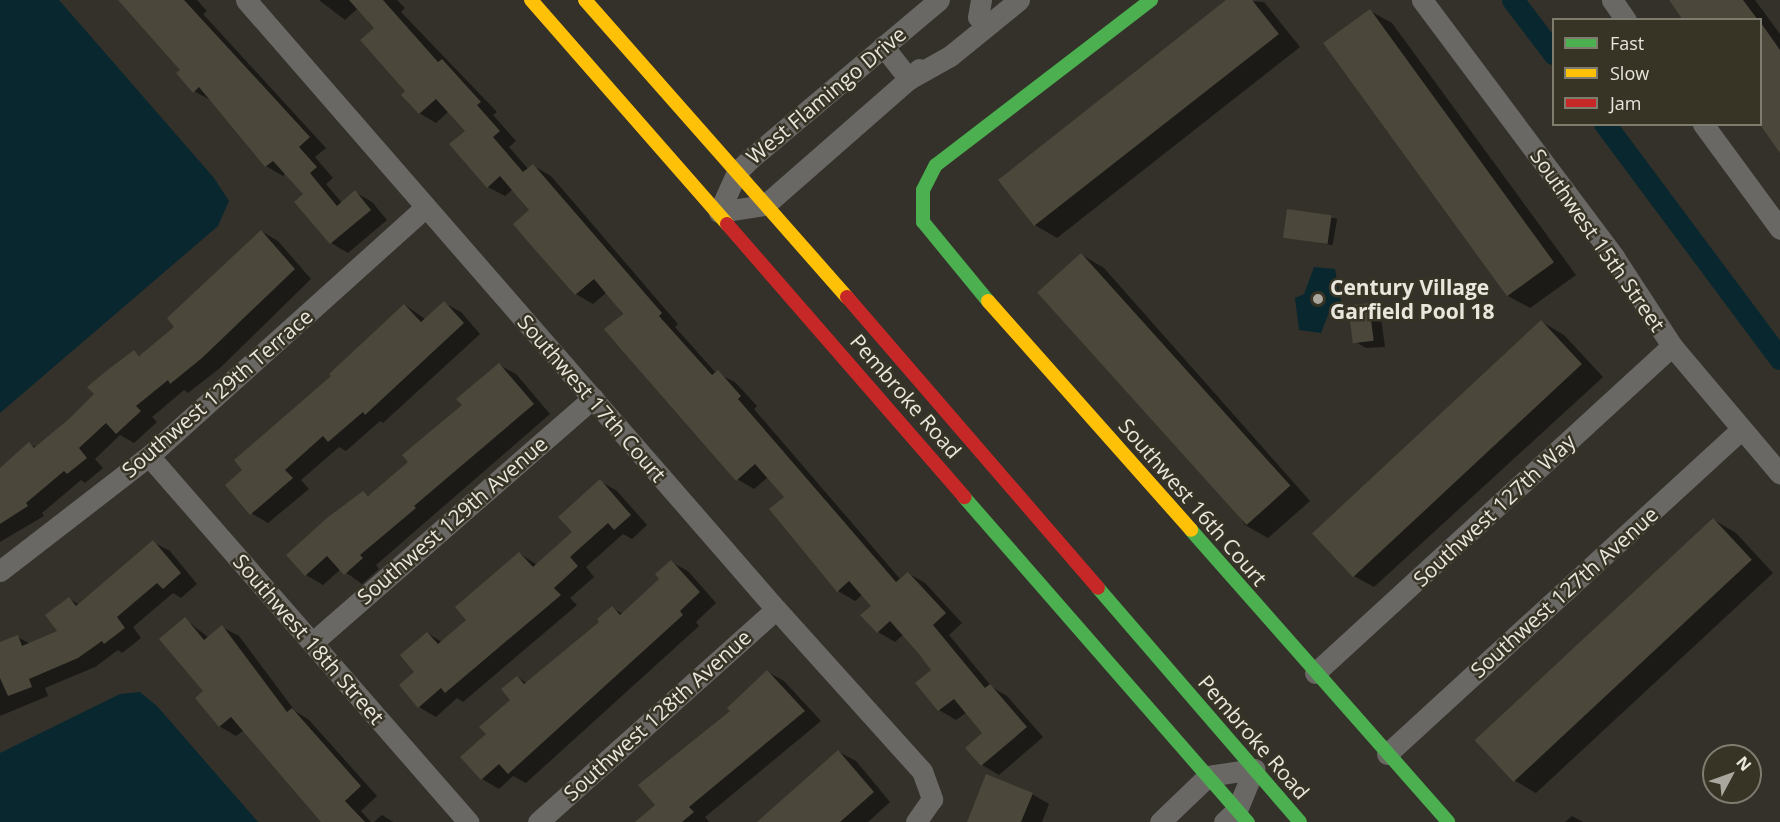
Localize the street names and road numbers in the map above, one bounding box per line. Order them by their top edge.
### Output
street label: West Flamingo Drive [741,21,911,169]
street label: Southwest 15th Street [1525,144,1671,336]
street label: Southwest 129th Terrace [117,303,317,483]
street label: Southwest 17th Court [513,309,671,487]
street label: Pembroke Road [845,329,967,463]
street label: Southwest 16th Court [1114,413,1272,591]
street label: Southwest 127th Way [1408,429,1580,591]
street label: Southwest 129th Avenue [352,431,552,609]
street label: Southwest 127th Avenue [1465,501,1663,683]
street label: Southwest 18th Street [228,549,390,729]
street label: Southwest 128th Avenue [558,624,756,806]
street label: Pembroke Road [1193,670,1315,804]

